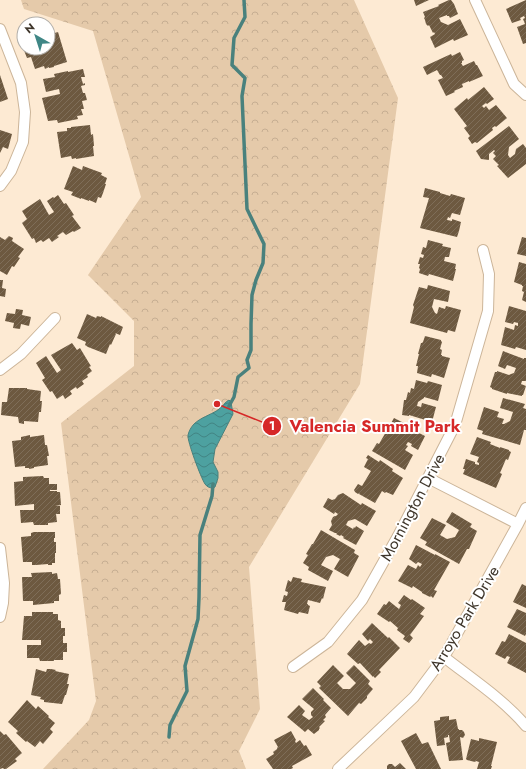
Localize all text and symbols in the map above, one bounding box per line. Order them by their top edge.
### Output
north arrow [16,16,56,56]
text: N [21,19,38,37]
callout: Valencia Summit Park [262,411,469,440]
text: Valencia Summit Park [289,414,461,438]
text: 1 [269,417,275,435]
street label: Mornington Drive [374,449,450,565]
street label: Arroyo Park Drive [424,561,505,675]

